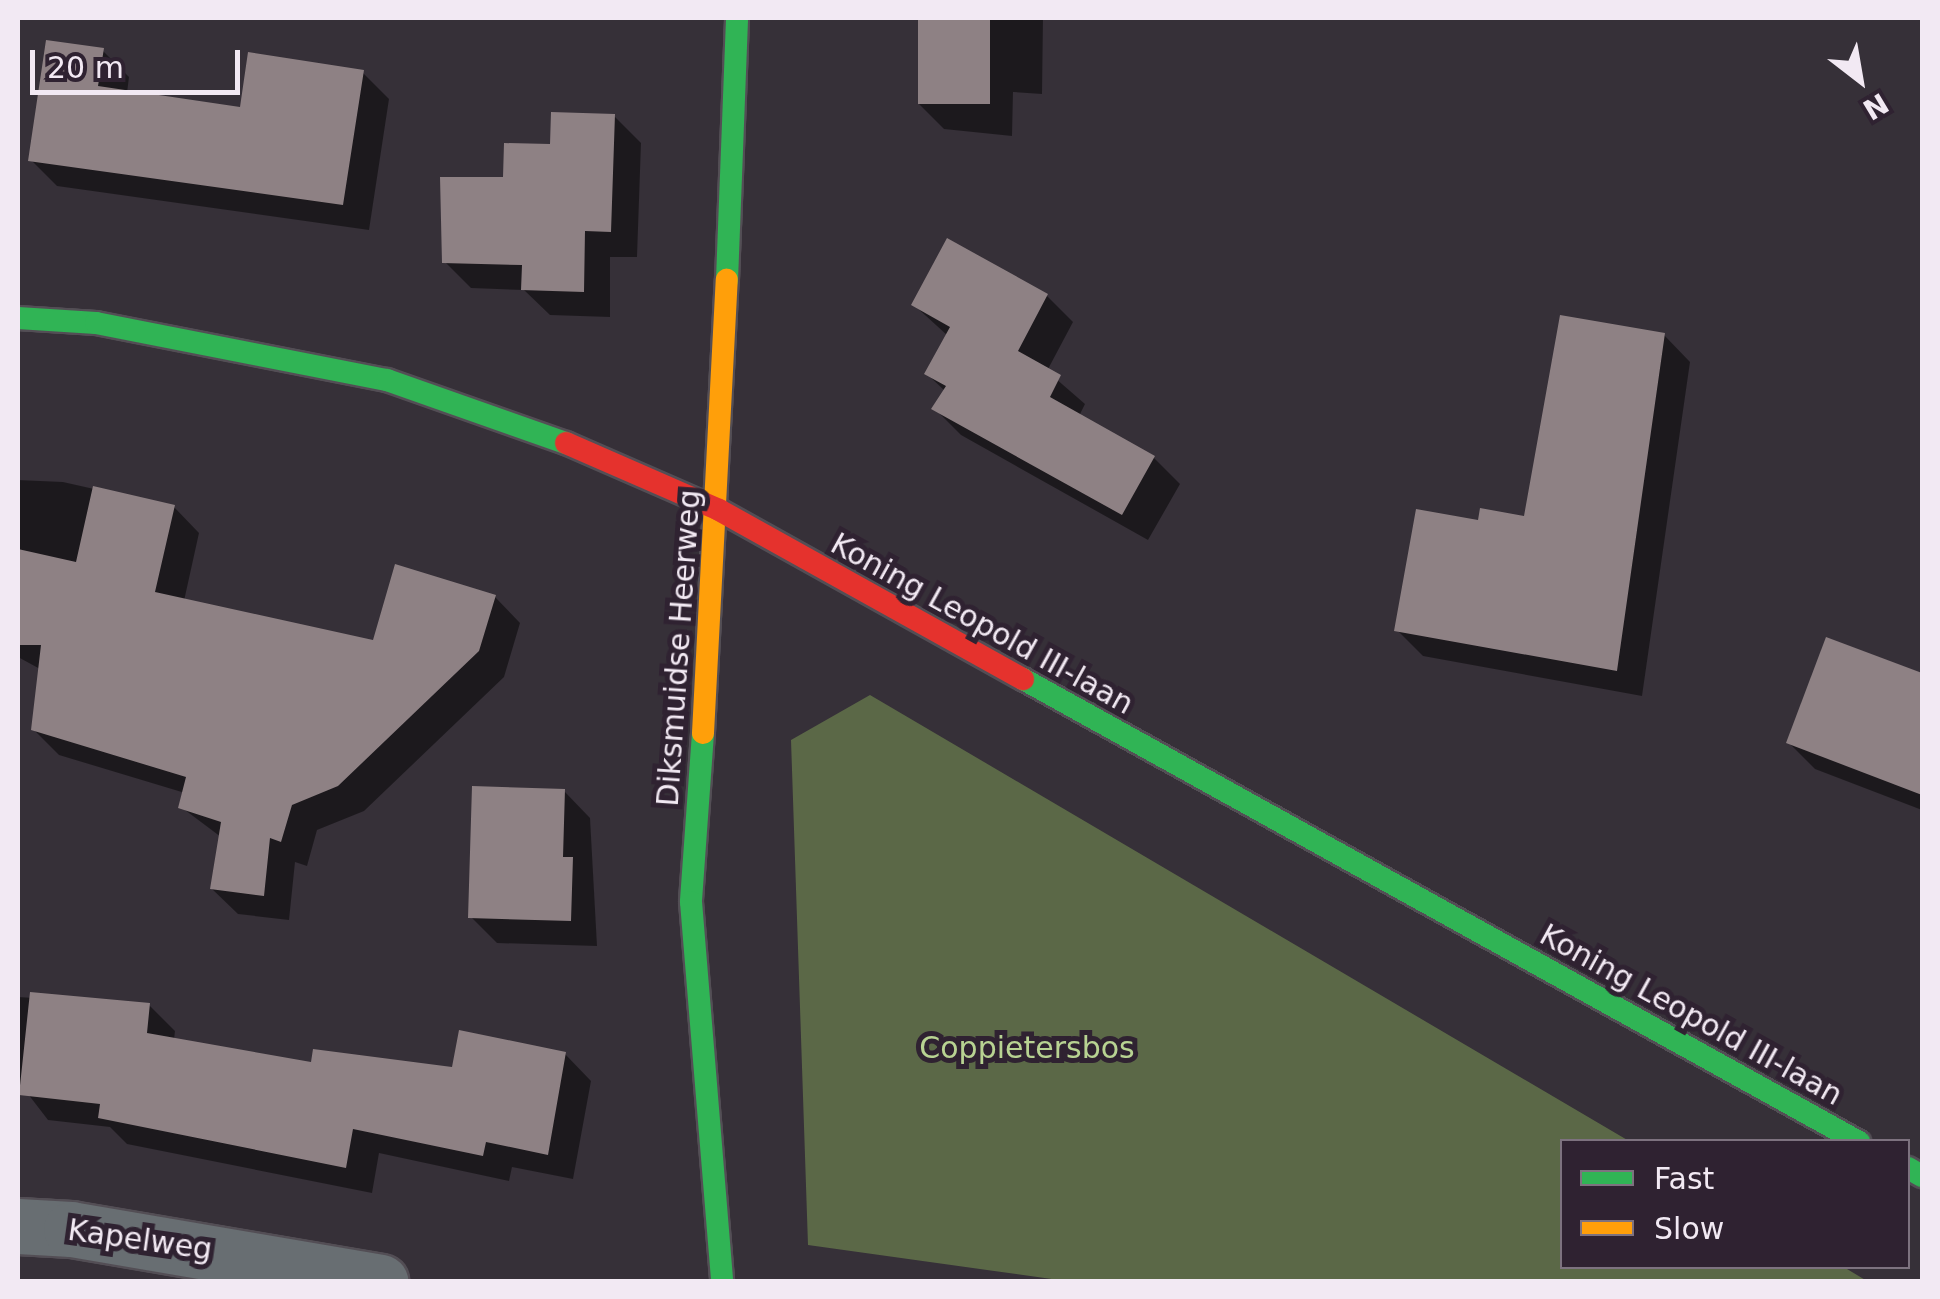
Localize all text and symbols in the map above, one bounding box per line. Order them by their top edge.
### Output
scale bar [35,30,245,92]
north arrow [1810,30,1910,130]
text: 20 m [47,50,124,85]
text: N [1857,86,1894,126]
street label: Diksmuidse Heerweg [650,488,708,808]
street label: Koning Leopold III-laan [824,526,1140,722]
street label: Koning Leopold III-laan [1533,917,1849,1113]
park label: Coppietersbos [919,1030,1135,1066]
legend [1560,1139,1910,1269]
text: Fast [1654,1161,1714,1196]
text: Slow [1654,1211,1724,1246]
street label: Kapelweg [66,1212,214,1268]

